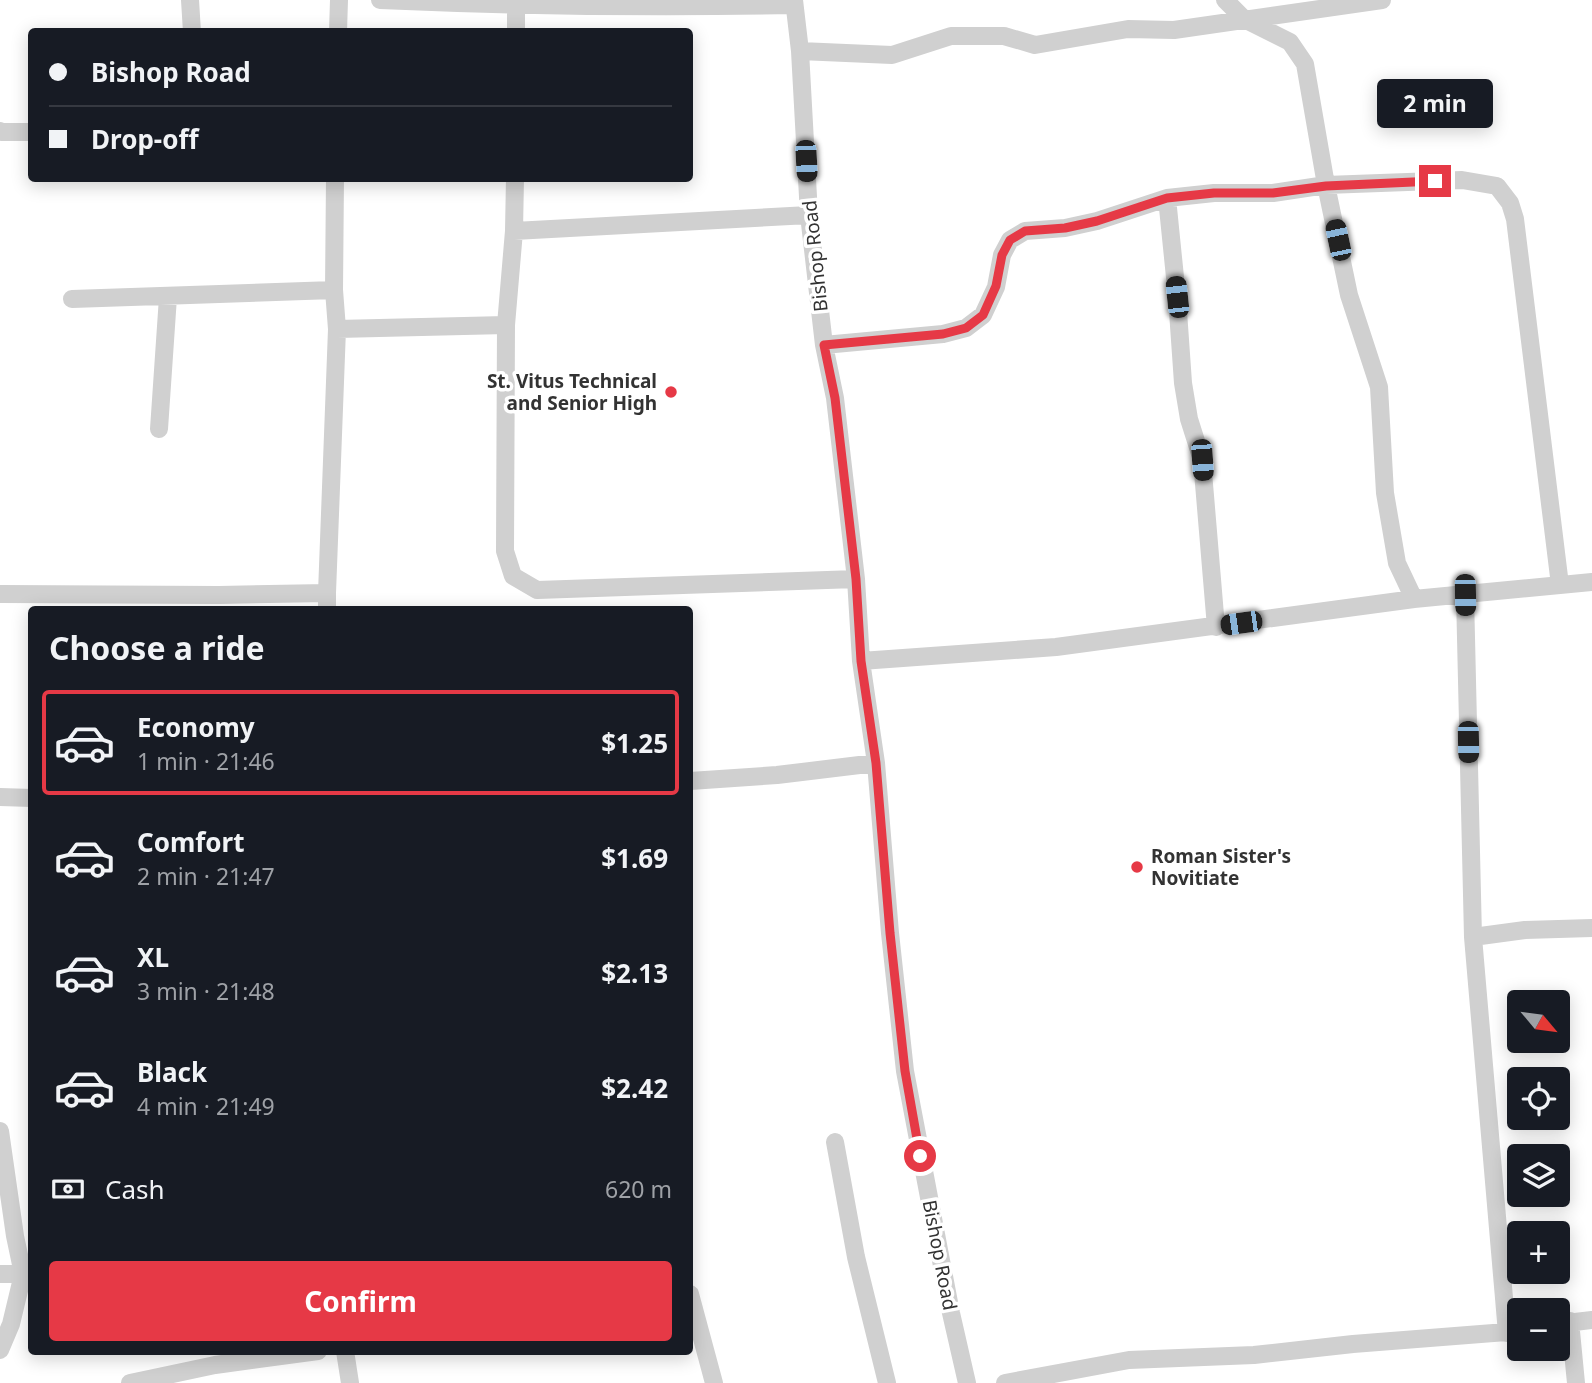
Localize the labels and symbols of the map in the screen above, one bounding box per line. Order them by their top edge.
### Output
callout: 2 min [1377,80,1493,128]
car [795,139,818,183]
route end [1419,165,1451,197]
street label: Bishop Road [796,199,834,313]
car [1324,217,1353,263]
car [1165,275,1190,319]
place label: St. Vitus Technical and Senior High [487,368,657,416]
marker: St. Vitus Technical and Senior High [663,384,679,400]
car [1191,438,1214,482]
car [1455,574,1476,616]
car [1219,610,1264,636]
car [1458,721,1479,763]
place label: Roman Sister's Novitiate [1151,843,1291,891]
marker: Roman Sister's Novitiate [1129,859,1145,875]
north arrow [1507,990,1570,1054]
route start [904,1140,936,1172]
street label: Bishop Road [917,1198,963,1312]

